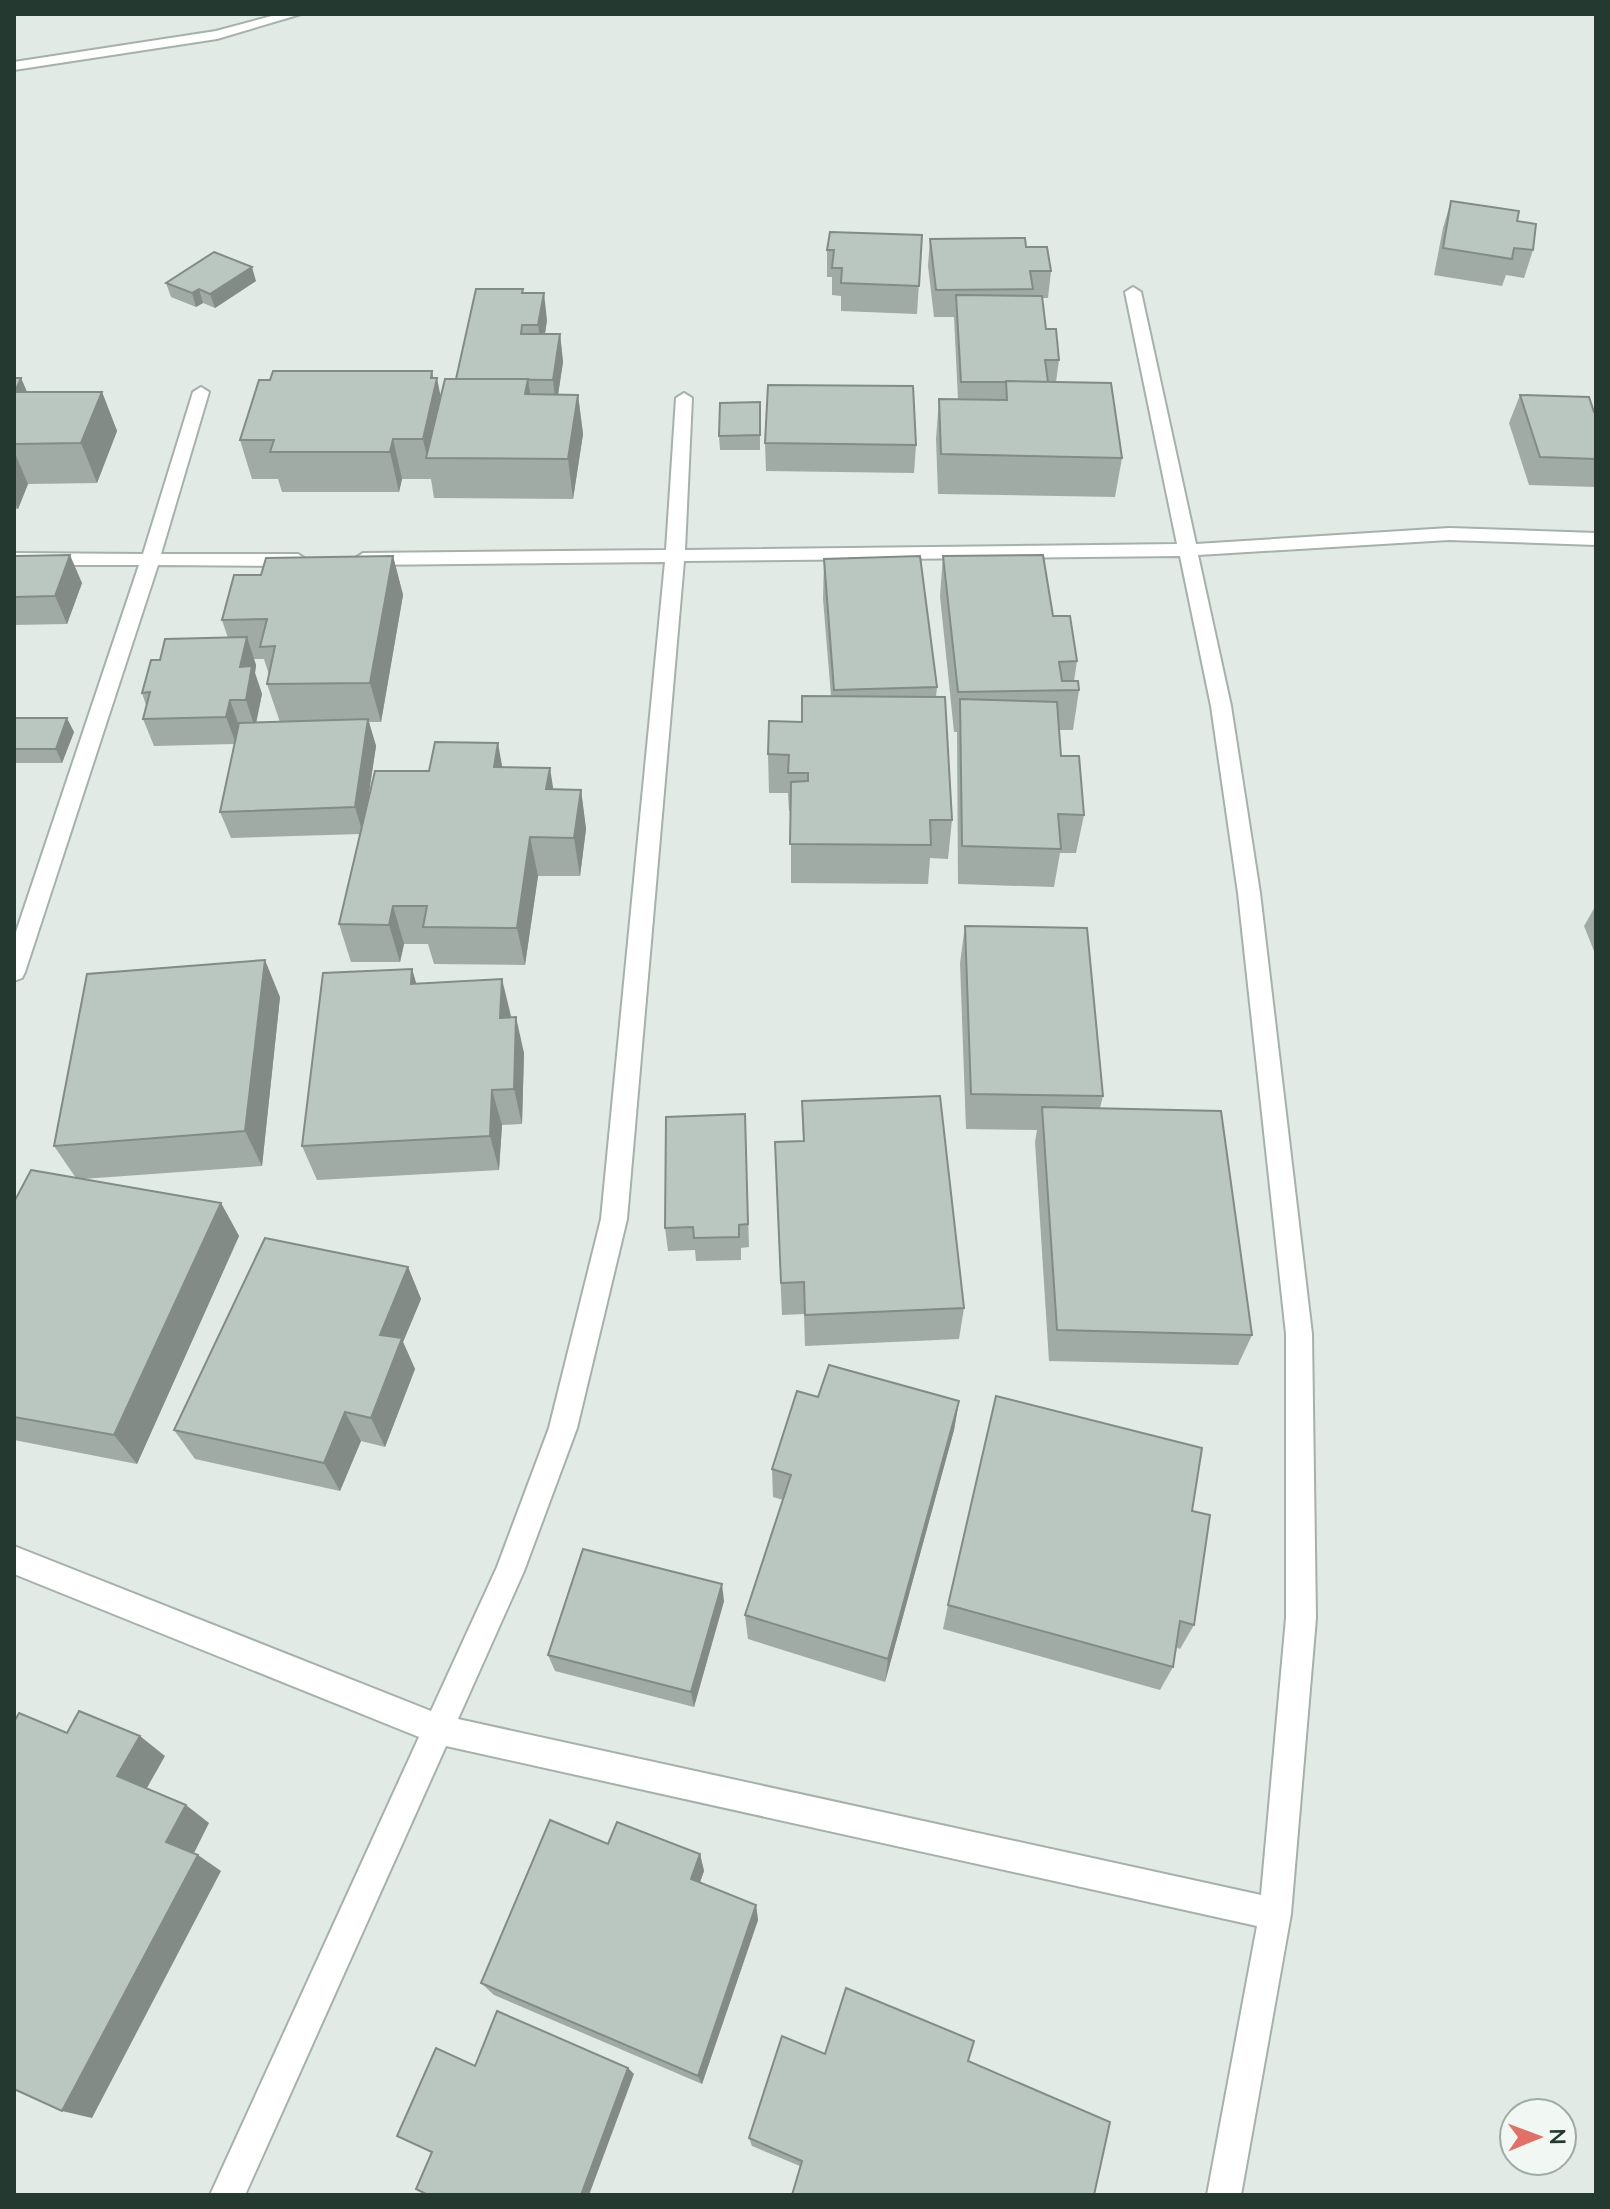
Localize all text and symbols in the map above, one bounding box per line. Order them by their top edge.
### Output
north arrow [1498,2097,1578,2177]
text: N [1542,2128,1572,2145]

